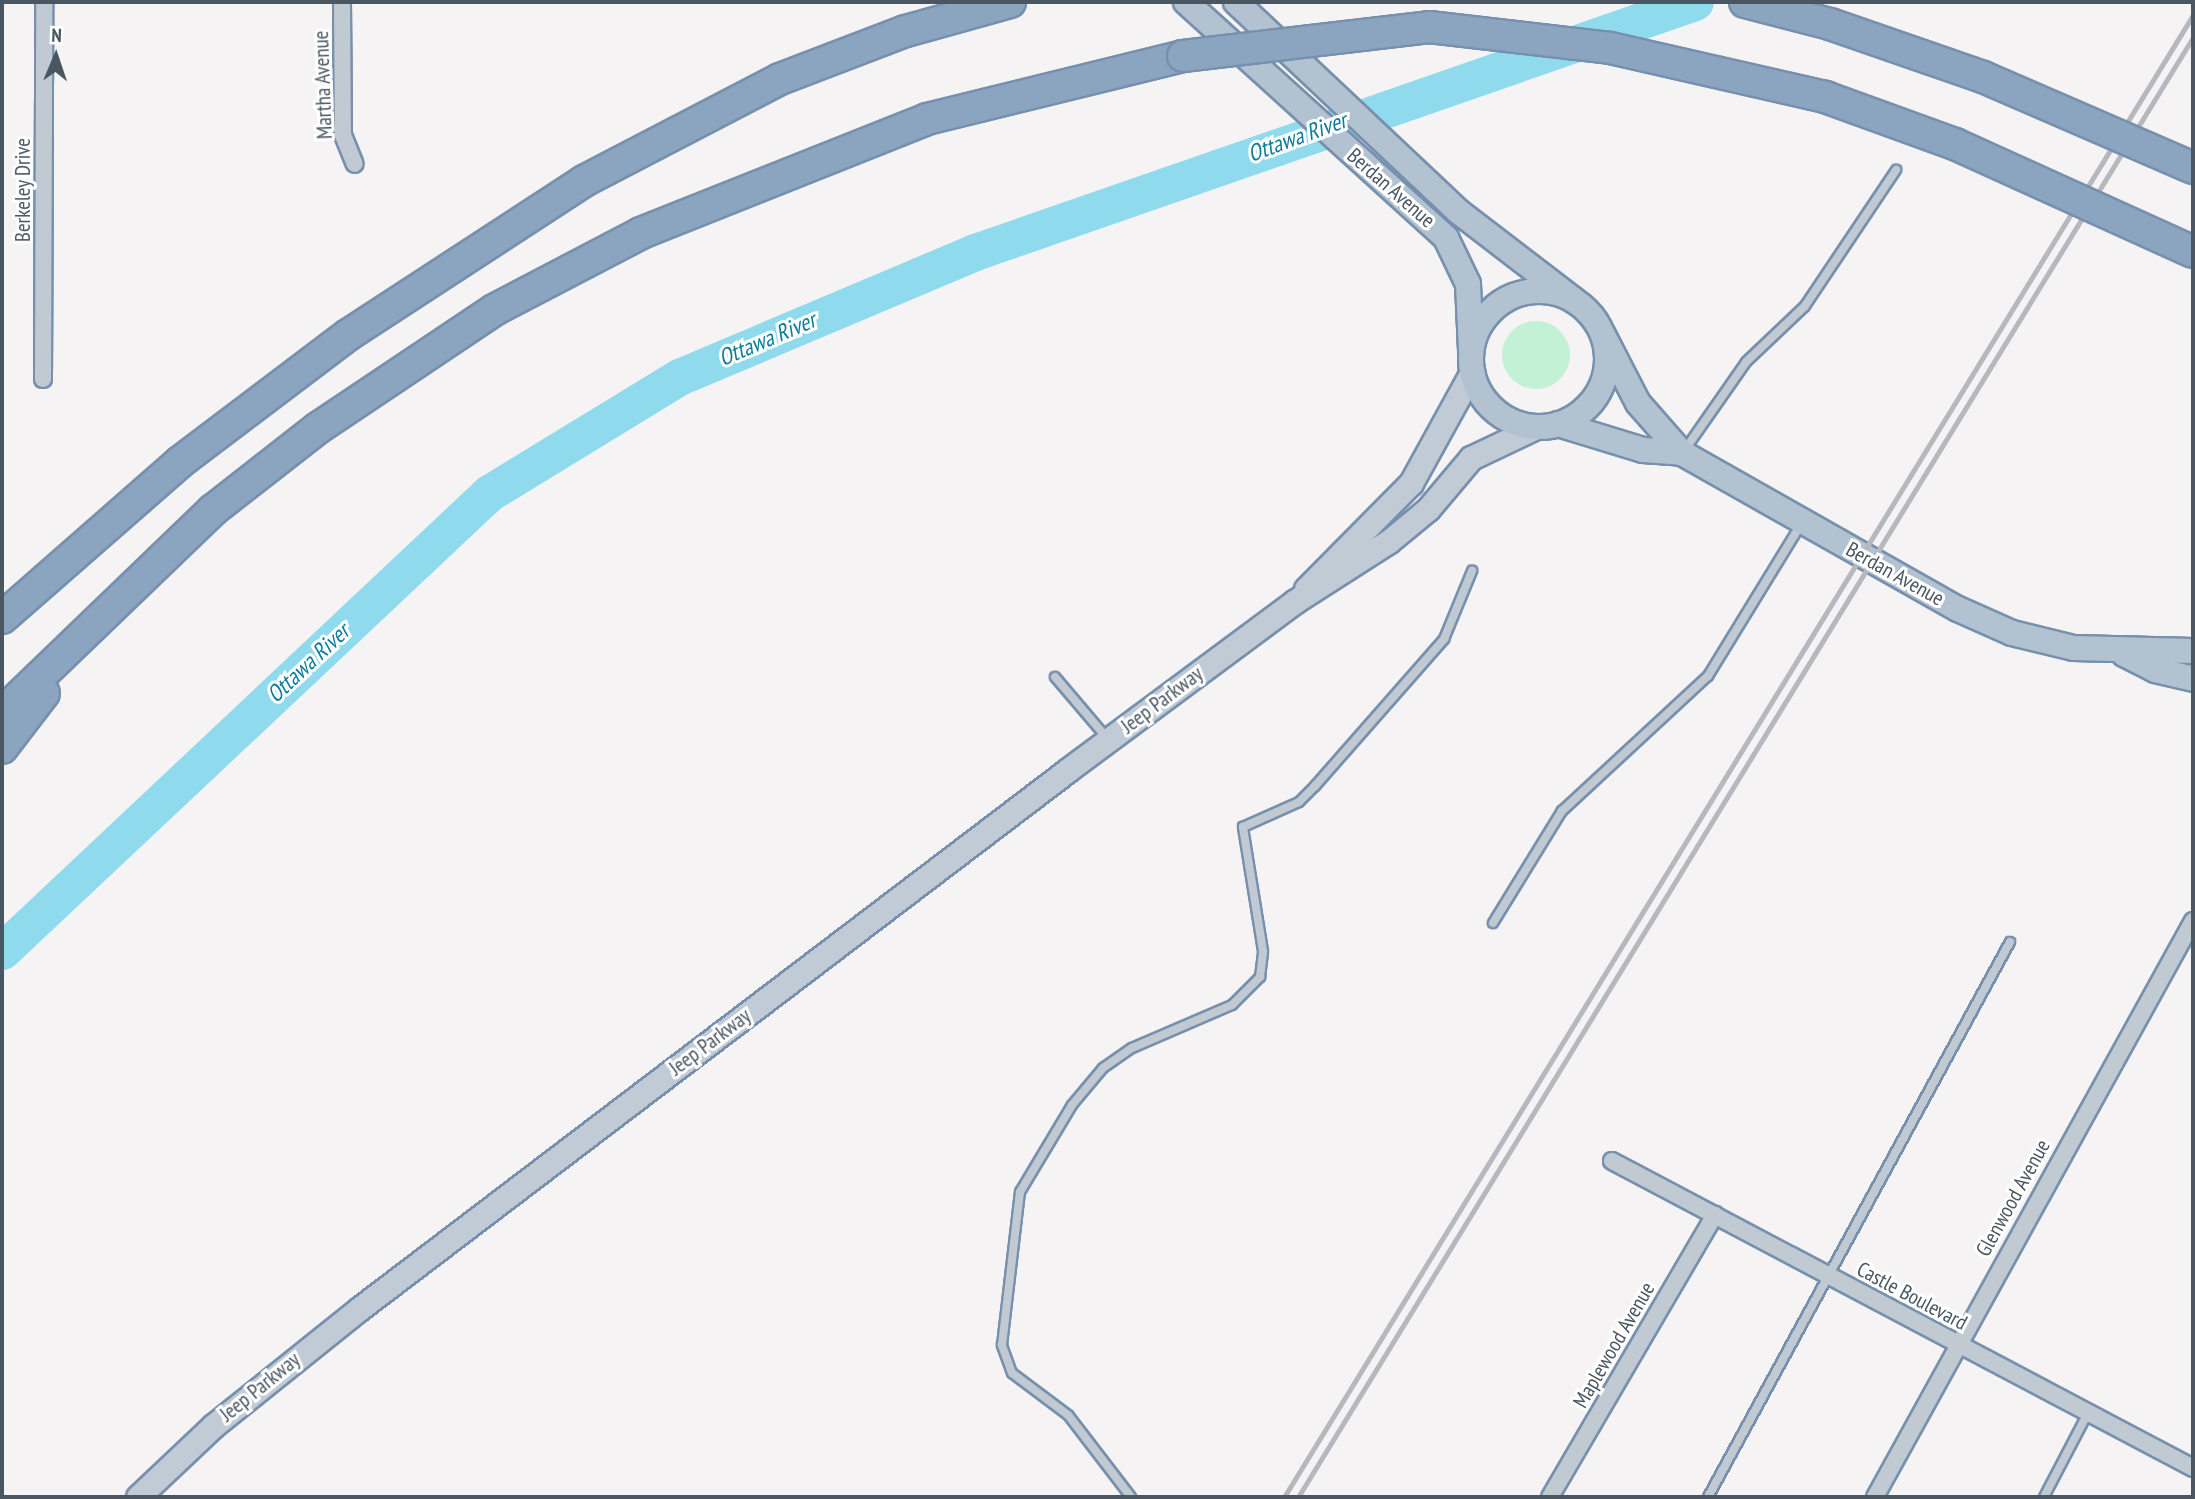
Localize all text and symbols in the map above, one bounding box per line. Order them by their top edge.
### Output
north arrow [21,21,91,91]
text: N [51,23,62,47]
street label: Martha Avenue [309,30,337,140]
water label: Ottawa River [1244,106,1350,168]
street label: Berkeley Drive [10,138,36,242]
street label: Berdan Avenue [1342,143,1440,233]
water label: Ottawa River [714,306,820,372]
street label: Berdan Avenue [1841,537,1949,611]
water label: Ottawa River [261,618,355,708]
street label: Jeep Parkway [1116,661,1208,739]
street label: Jeep Parkway [664,1003,756,1081]
street label: Glenwood Avenue [1970,1135,2056,1261]
street label: Castle Boulevard [1853,1256,1971,1336]
street label: Maplewood Avenue [1568,1278,1660,1412]
street label: Jeep Parkway [215,1347,305,1427]

